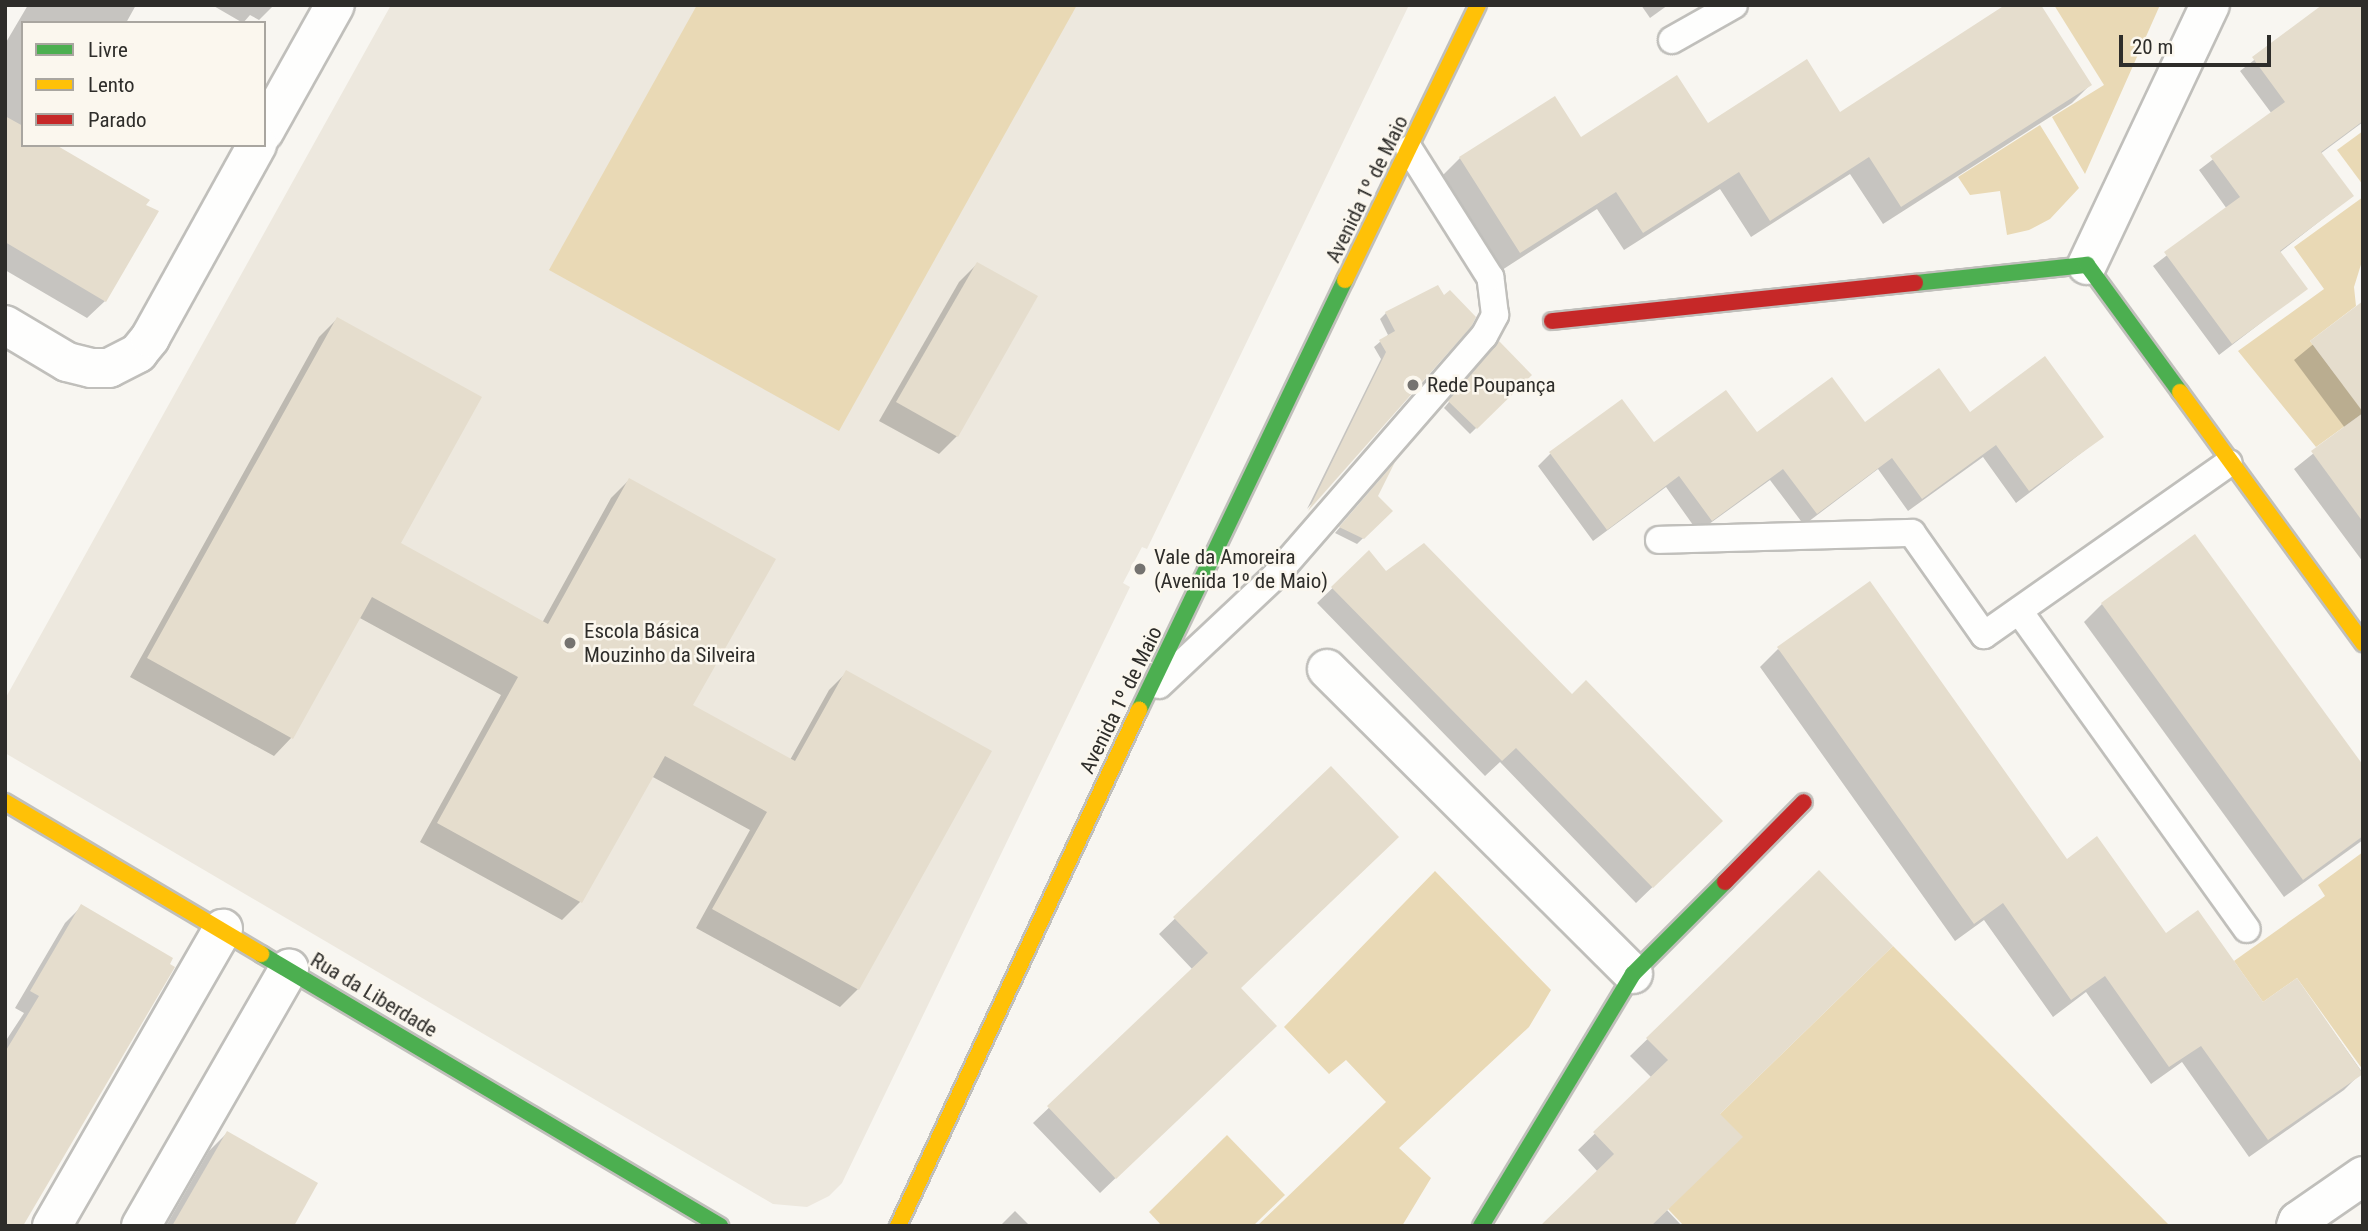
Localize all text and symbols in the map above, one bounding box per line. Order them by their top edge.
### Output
legend [21,21,266,147]
scale bar [2123,21,2275,65]
text: 20 m [2132,35,2173,59]
text: Livre [88,38,128,62]
text: Lento [88,73,135,97]
text: Parado [88,108,147,132]
street label: Avenida 1º de Maio [1320,111,1414,267]
place label: Rede Poupança [1427,372,1556,398]
marker: Rede Poupança [1405,377,1421,393]
place label: Vale da Amoreira (Avenida 1º de Maio) [1154,544,1328,594]
marker: Vale da Amoreira (Avenida 1º de Maio) [1132,561,1148,577]
place label: Escola Básica Mouzinho da Silveira [584,618,756,668]
street label: Avenida 1º de Maio [1074,622,1168,778]
marker: Escola Básica Mouzinho da Silveira [562,635,578,651]
street label: Rua da Liberdade [306,947,442,1043]

